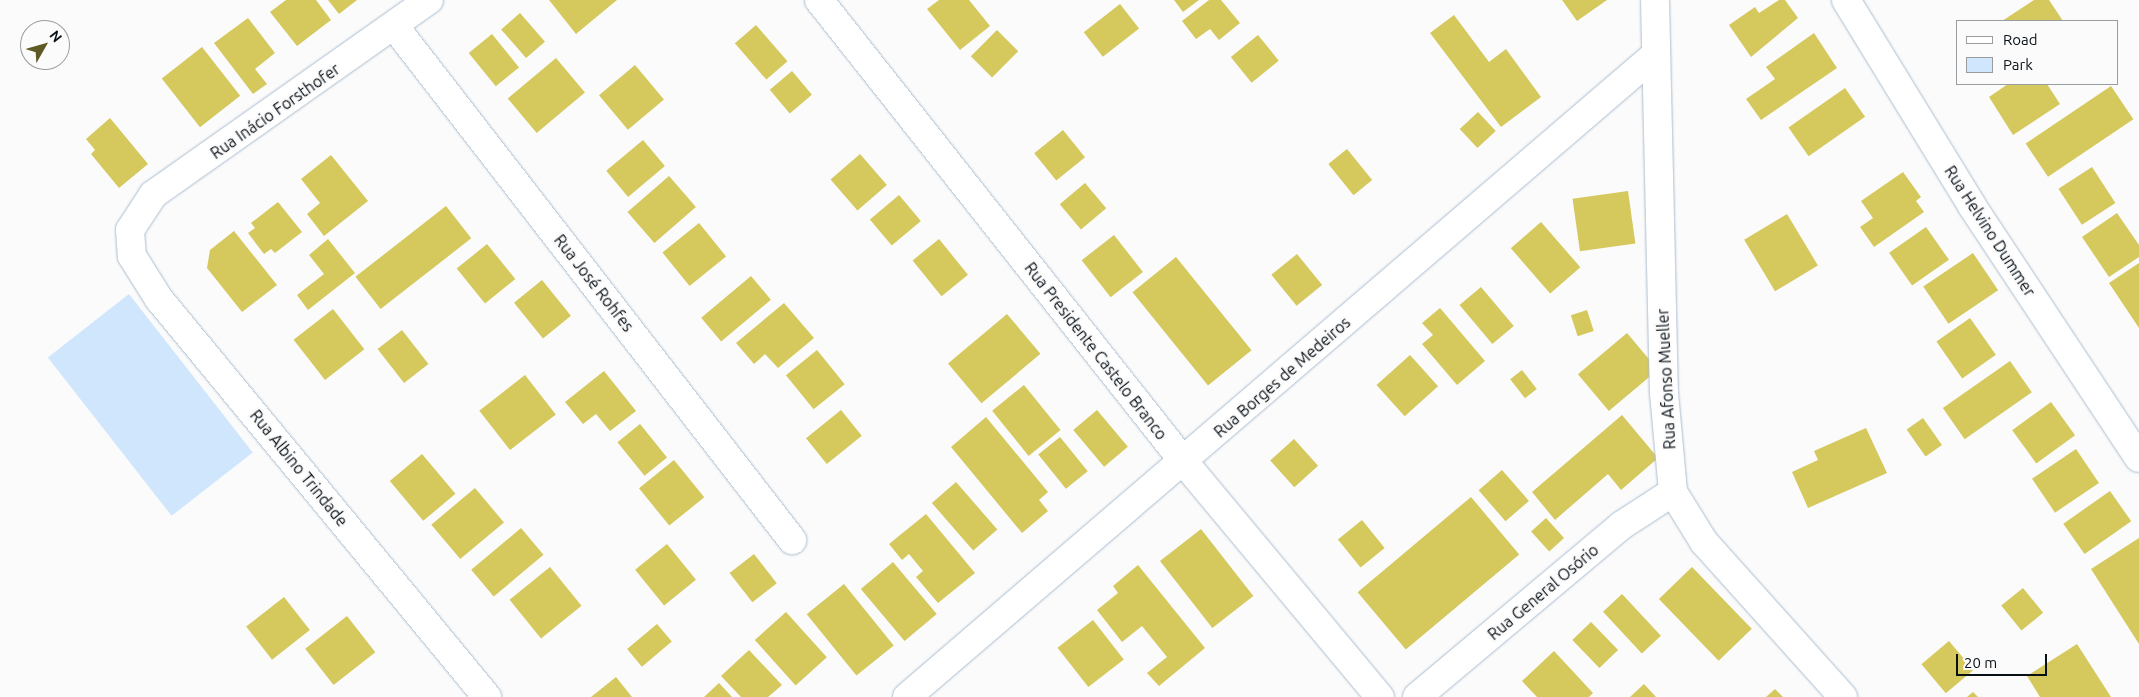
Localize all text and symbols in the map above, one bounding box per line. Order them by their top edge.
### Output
north arrow [20,20,70,70]
legend [1956,20,2119,85]
text: N [47,27,66,45]
text: Road [2003,31,2038,48]
text: Park [2003,56,2033,73]
street label: Rua Inácio Forsthofer [207,59,343,163]
street label: Rua Helvino Dummer [1941,162,2039,300]
street label: Rua José Rohfes [550,231,638,335]
street label: Rua Presidente Castelo Branco [1021,258,1171,444]
street label: Rua Afonso Mueller [1653,308,1679,450]
street label: Rua Borges de Medeiros [1210,313,1354,441]
street label: Rua Albino Trindade [246,406,352,530]
street label: Rua General Osório [1484,540,1602,644]
scale bar [1959,644,2050,676]
text: 20 m [1964,654,1997,671]

